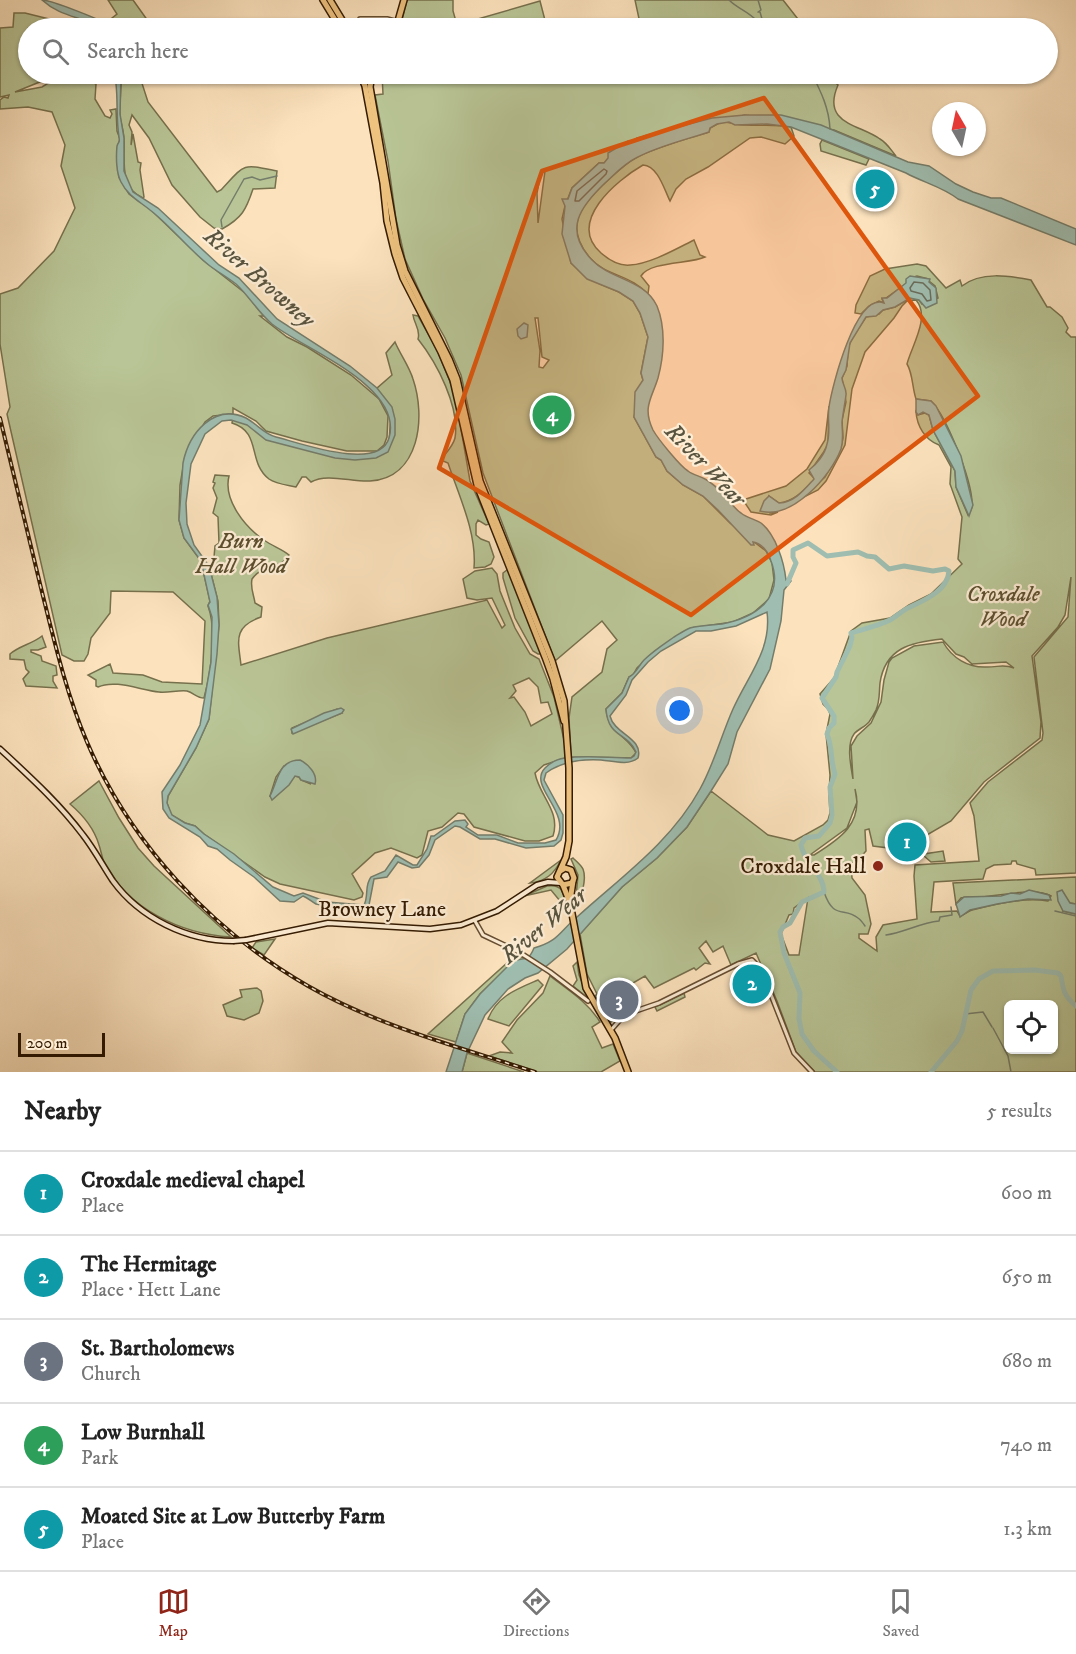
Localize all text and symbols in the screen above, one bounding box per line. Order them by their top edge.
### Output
search box [18,18,1058,84]
icon: search [39,35,72,68]
text: Search here [87,38,189,65]
north arrow [932,102,986,156]
pin: 5 [856,166,894,212]
water label: River Browney [196,221,322,336]
pin: 4 [532,392,572,438]
water label: River Wear [657,416,754,515]
park label: Burn Hall Wood [194,528,290,580]
park label: Croxdale Wood [966,581,1040,633]
your location [665,696,694,725]
pin: 1 [888,820,926,864]
place label: Croxdale Hall [740,853,866,880]
marker: Croxdale Hall [871,859,885,873]
water label: River Wear [494,879,596,972]
street label: Browney Lane [318,896,446,923]
pin: 2 [732,962,771,1006]
pin: 3 [600,978,638,1022]
map controls [1004,1000,1058,1054]
button: locate [1004,1000,1058,1054]
scale bar [18,1030,105,1058]
text: 200 m [27,1033,68,1053]
text: Nearby [24,1095,101,1128]
text: 5 results [987,1099,1052,1124]
text: Croxdale medieval chapel [81,1167,305,1194]
text: 1 [40,1181,47,1206]
text: 600 m [1001,1181,1052,1206]
text: Place [81,1194,124,1219]
text: The Hermitage [81,1251,217,1278]
text: 2 [39,1265,48,1290]
text: 650 m [1002,1265,1052,1290]
text: Place · Hett Lane [81,1278,221,1303]
text: St. Bartholomews [81,1335,234,1362]
text: 3 [40,1349,47,1374]
text: 680 m [1002,1349,1052,1374]
text: Church [81,1362,141,1387]
text: Low Burnhall [81,1419,205,1446]
text: 4 [38,1433,49,1458]
text: 740 m [1000,1433,1052,1458]
text: Park [81,1446,118,1471]
text: Moated Site at Low Butterby Farm [81,1503,385,1530]
text: 5 [39,1517,48,1542]
text: 1.3 km [1003,1517,1052,1542]
text: Place [81,1530,124,1555]
tab: Map [157,1585,190,1641]
tab: Directions [503,1585,569,1641]
tab: Saved [883,1585,919,1641]

